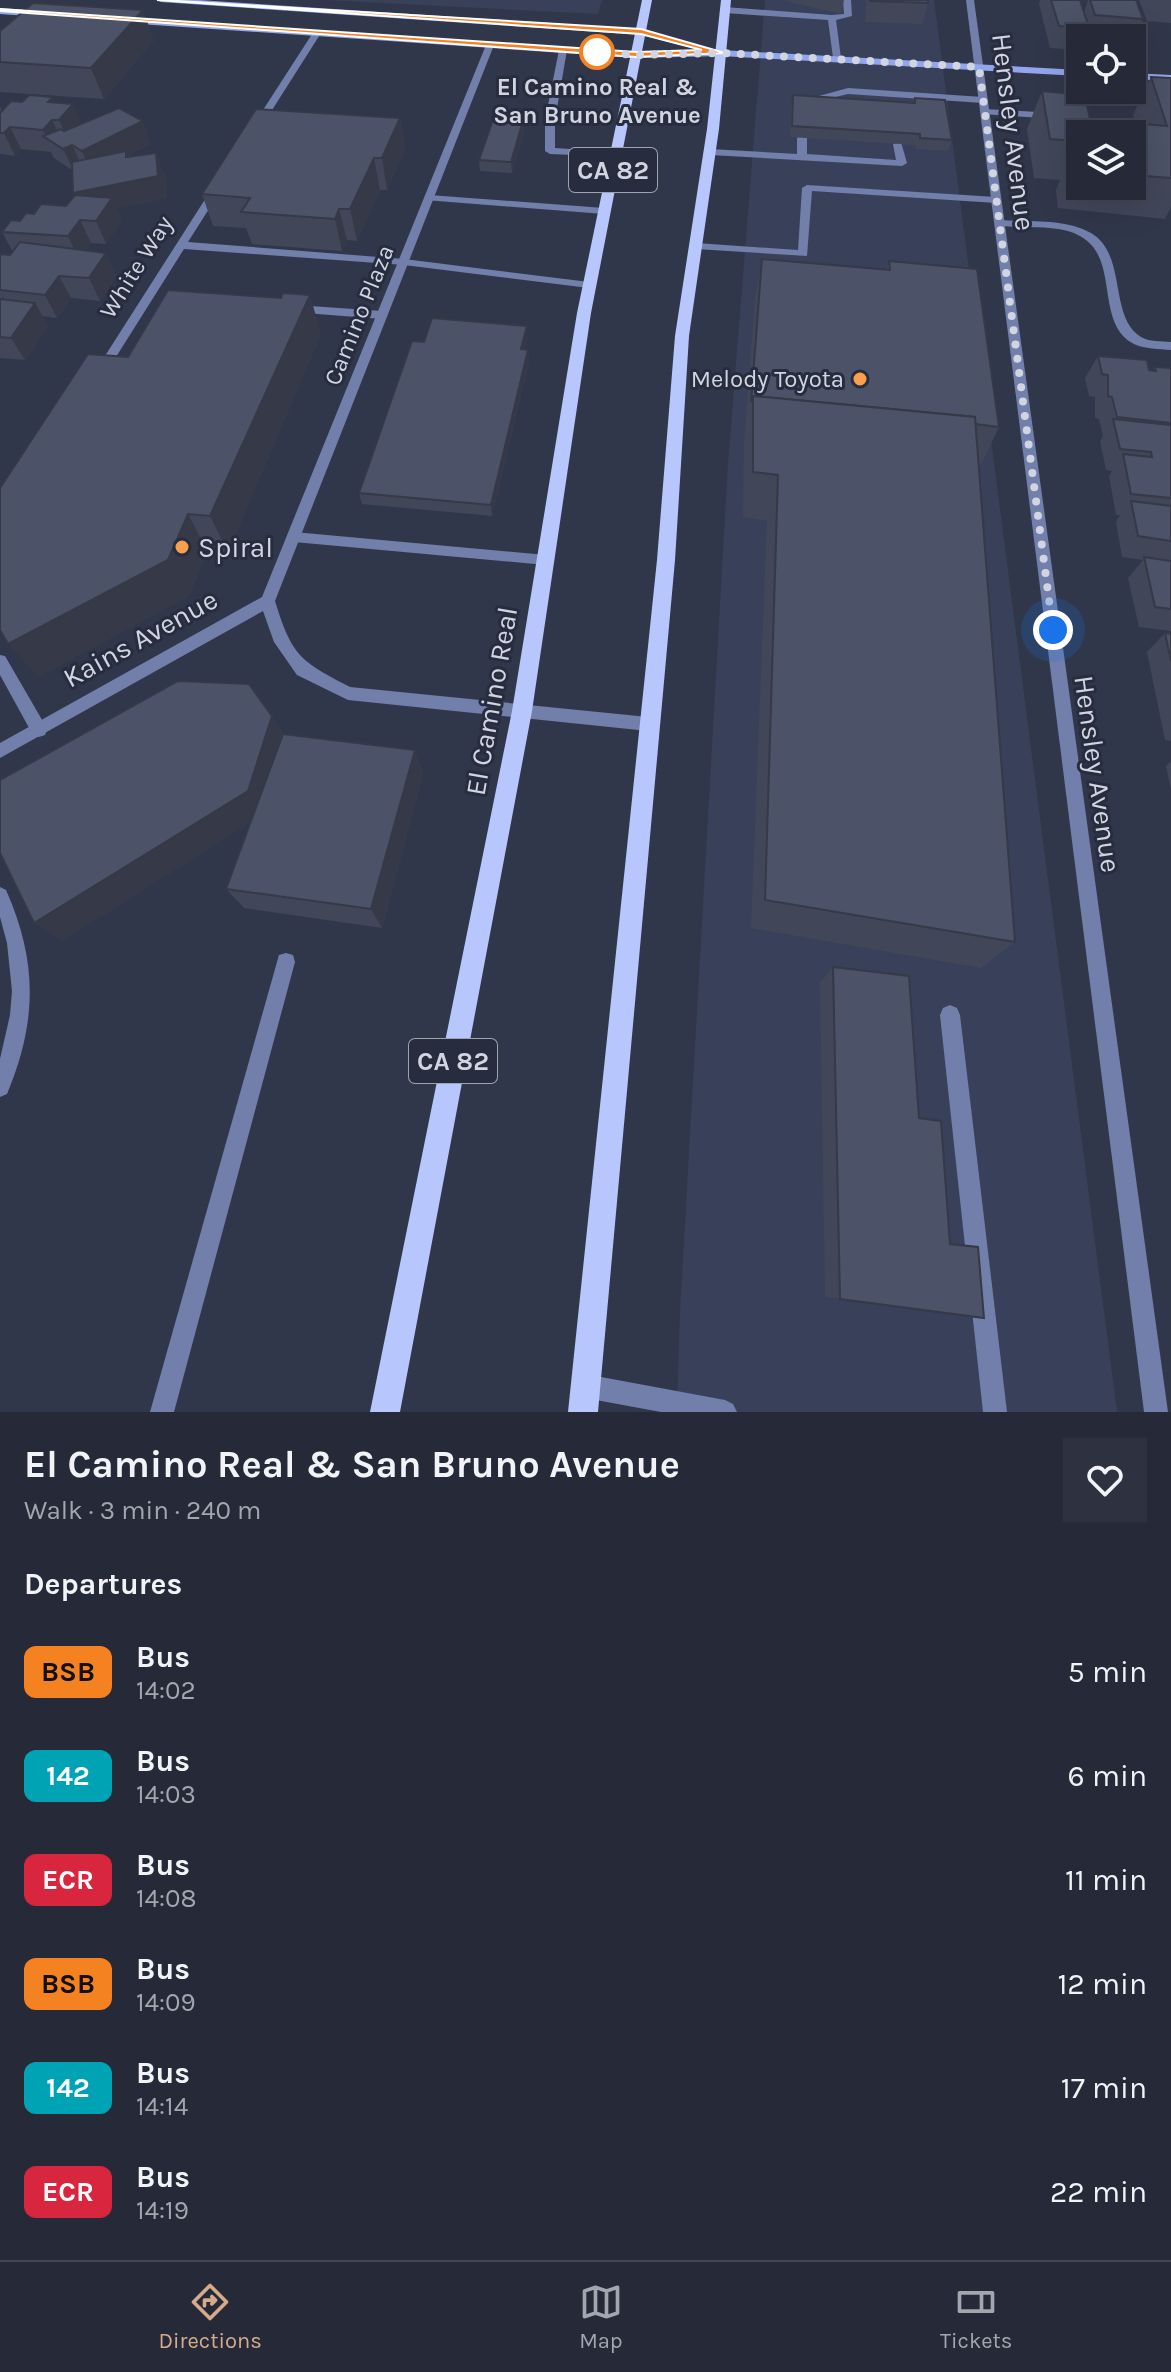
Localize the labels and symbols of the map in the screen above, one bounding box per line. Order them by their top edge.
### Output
street label: Hensley Avenue [985,31,1042,233]
marker: El Camino Real & San Bruno Avenue [580,35,614,69]
place label: El Camino Real & San Bruno Avenue [493,73,701,129]
road number: CA 82 [569,148,657,192]
street label: White Way [94,211,178,323]
street label: Camino Plaza [318,241,400,389]
place label: Melody Toyota [691,365,844,393]
marker: Melody Toyota [851,370,869,388]
place label: Spiral [198,531,273,564]
marker: Spiral [173,538,191,556]
street label: Kains Avenue [57,583,223,694]
street label: El Camino Real [459,604,524,798]
your location [1033,610,1073,650]
street label: Hensley Avenue [1067,673,1128,875]
road number: CA 82 [409,1039,497,1083]

